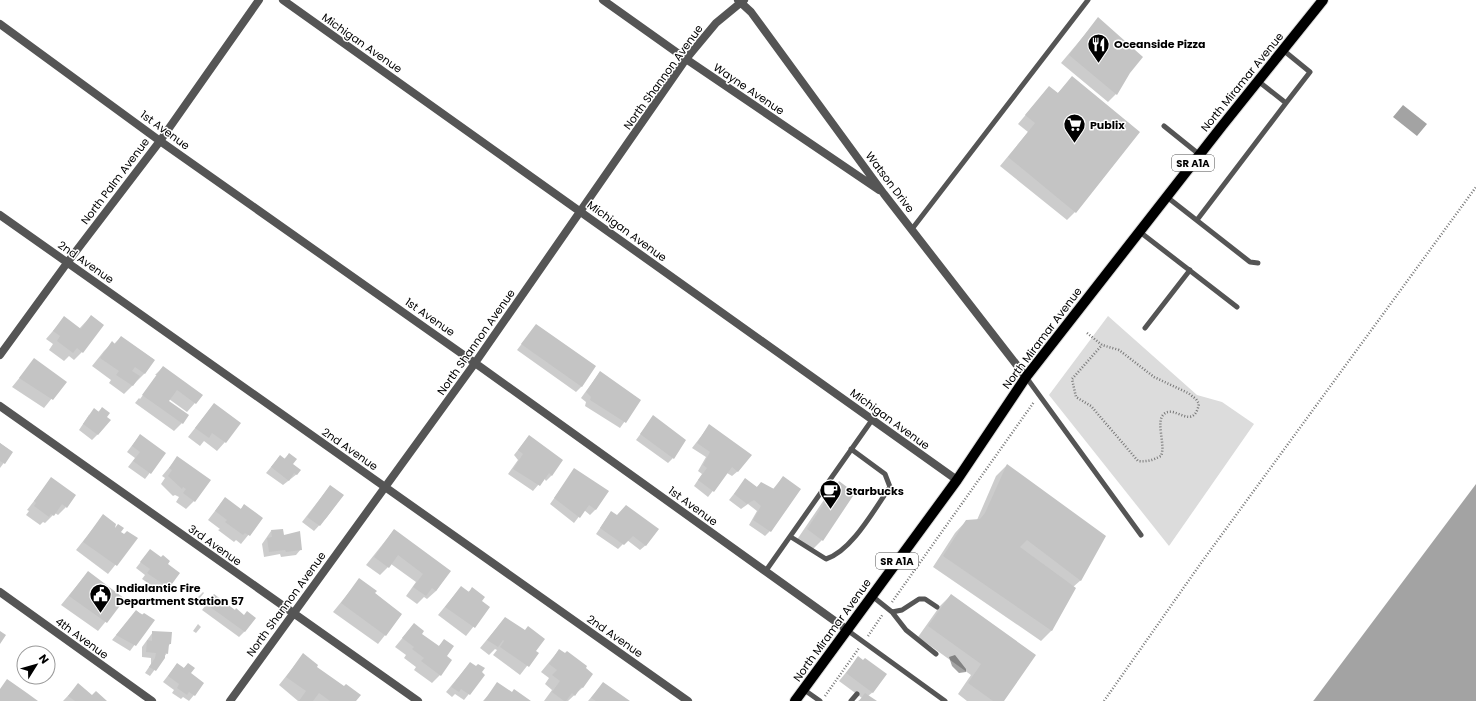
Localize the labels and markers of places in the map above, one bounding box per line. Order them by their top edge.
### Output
restaurant icon: Oceanside Pizza [1086,31,1112,64]
place label: Oceanside Pizza [1114,36,1205,52]
supermarket icon: Publix [1061,112,1087,145]
place label: Publix [1090,117,1125,133]
cafe icon: Starbucks [818,478,844,511]
place label: Starbucks [846,483,904,499]
place label: Indialantic Fire Department Station 57 [116,580,244,609]
public building icon: Indialantic Fire Department Station 57 [87,581,113,614]

